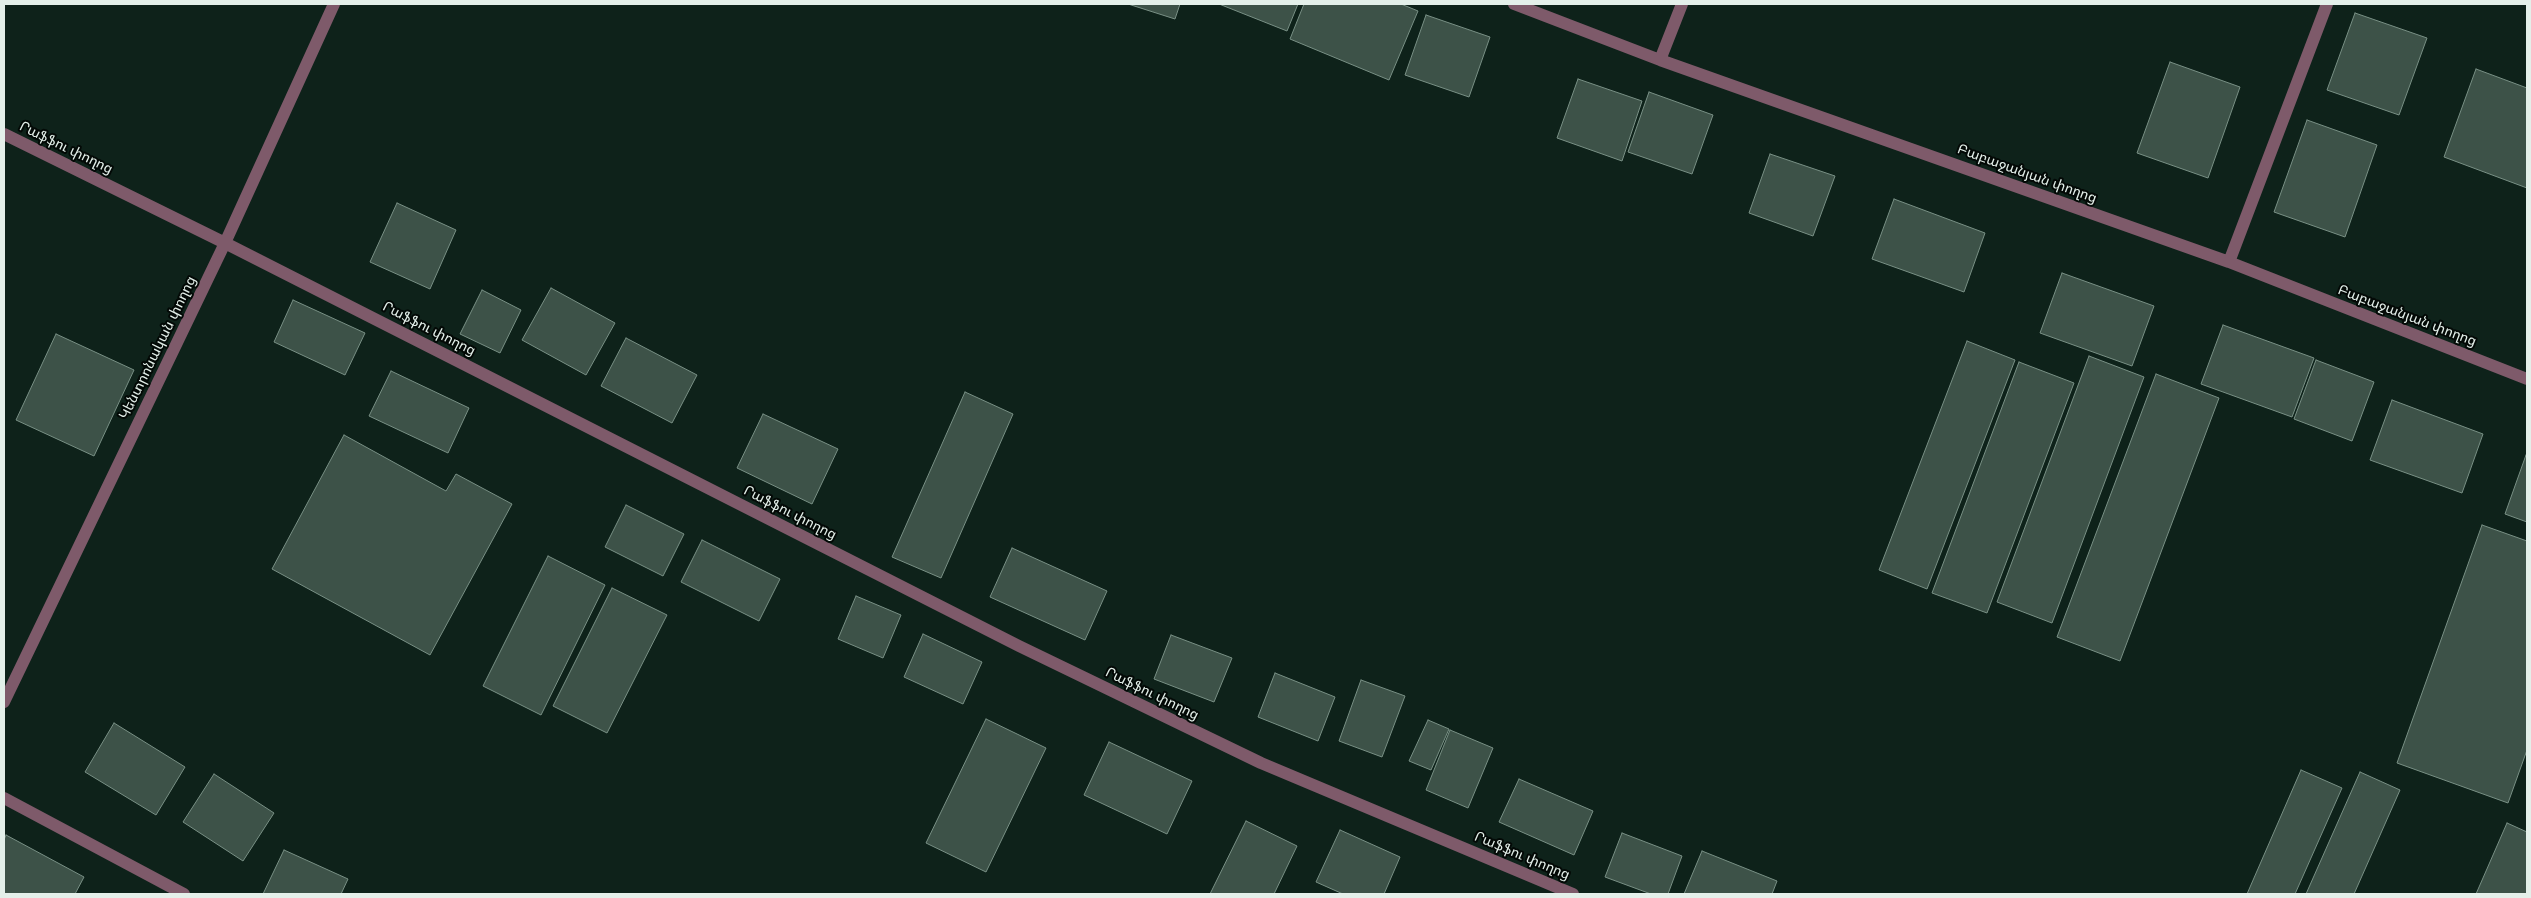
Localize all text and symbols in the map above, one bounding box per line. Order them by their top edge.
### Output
street label: Րաֆֆու փողոց [16,118,116,178]
street label: Բաբաջանյան փողոց [1955,141,2099,207]
street label: Կենտրոնական փողոց [116,274,200,422]
street label: Բաբաջանյան փողոց [2335,282,2479,350]
street label: Րաֆֆու փողոց [380,298,478,360]
street label: Րաֆֆու փողոց [741,482,839,544]
street label: Րաֆֆու փողոց [1102,664,1202,724]
street label: Րաֆֆու փողոց [1472,828,1572,884]

